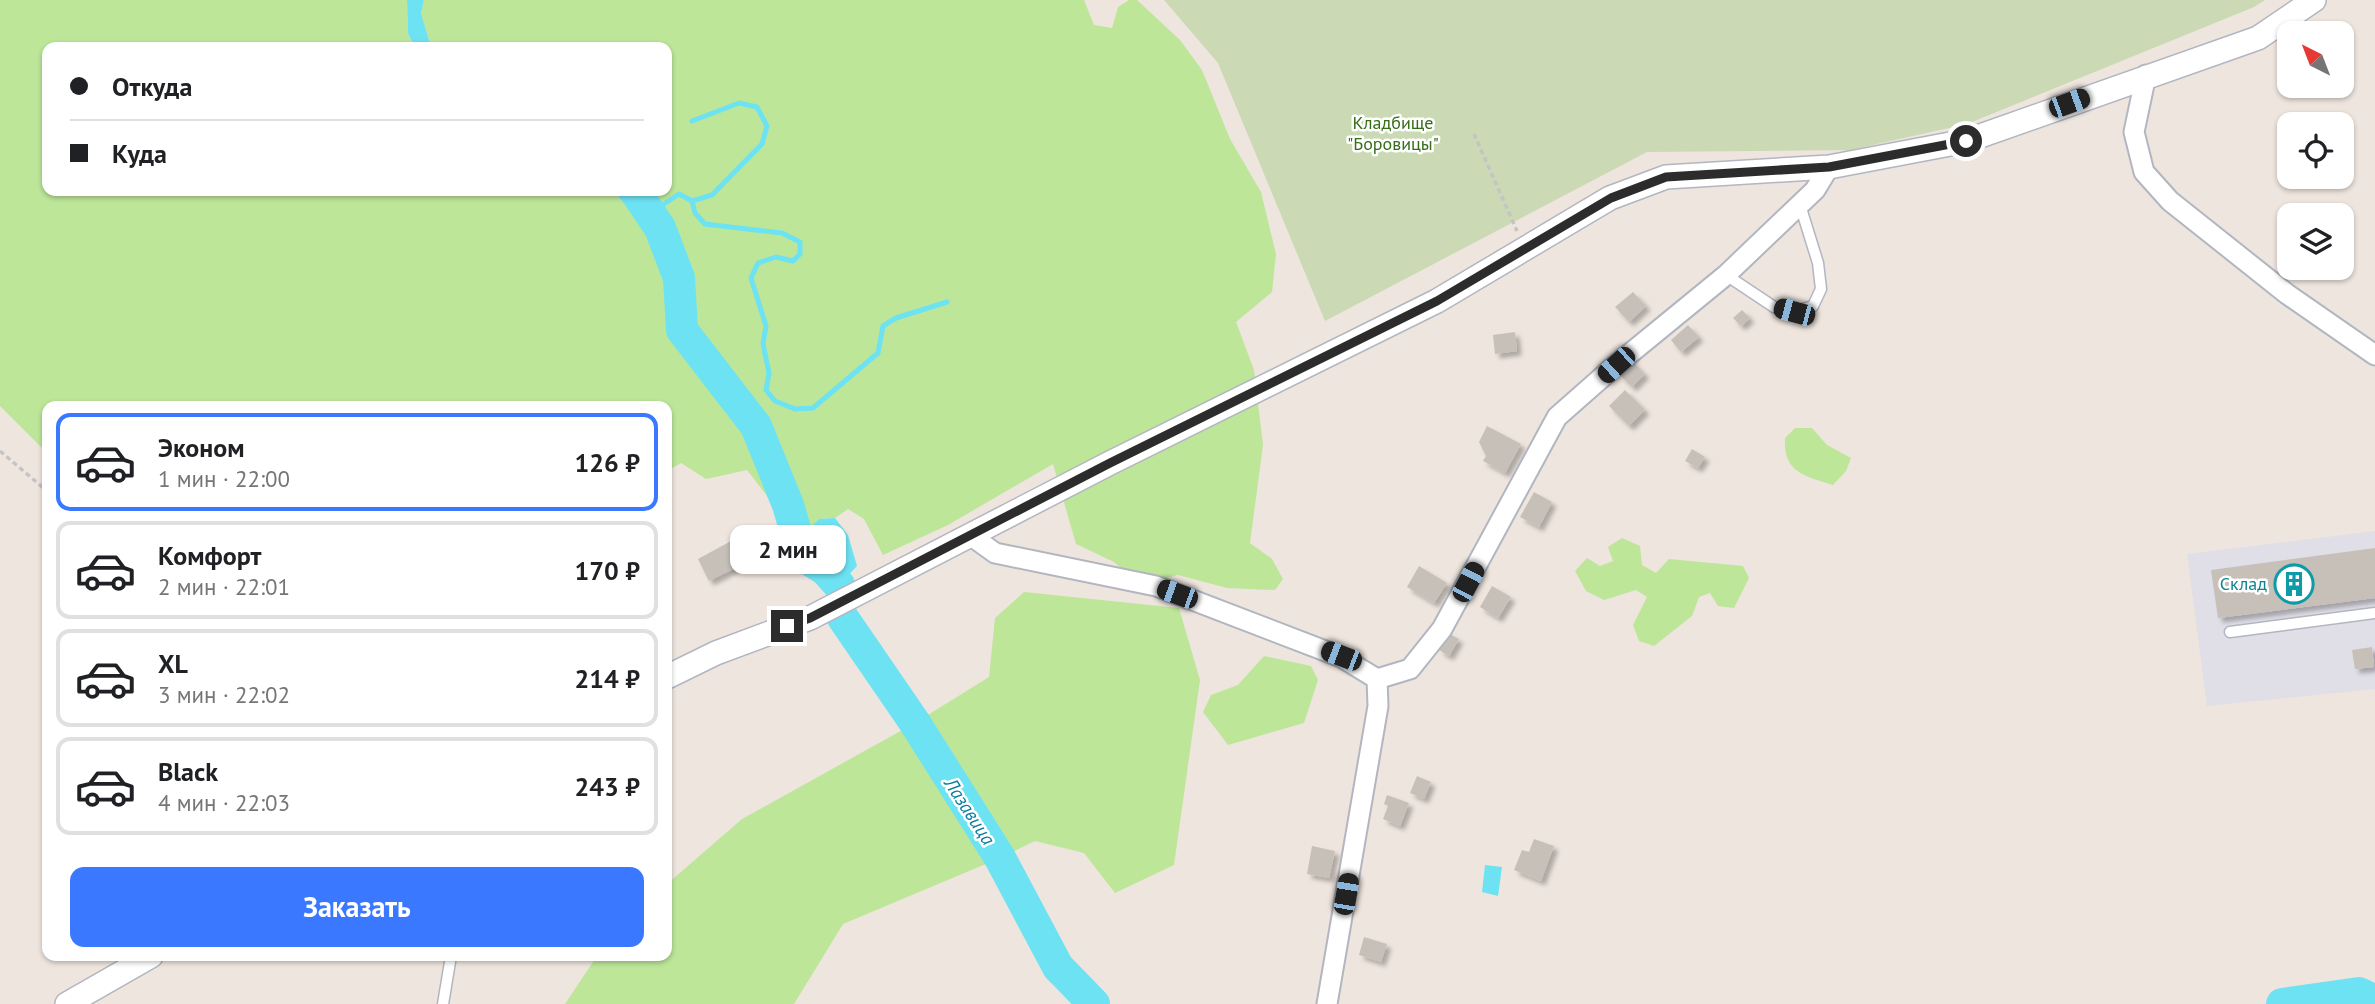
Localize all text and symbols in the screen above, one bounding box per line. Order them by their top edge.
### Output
north arrow [2277,21,2354,98]
map controls [2277,21,2354,280]
text: Откуда [112,70,192,103]
car [2046,86,2093,120]
park label: Кладбище "Боровицы" [1347,111,1439,155]
button: locate [2277,112,2354,189]
route start [1950,125,1982,157]
text: Куда [112,137,167,170]
button: layers [2277,203,2354,280]
car [1771,296,1818,328]
car [1594,343,1639,387]
icon: car [74,431,137,494]
text: Эконом [158,431,245,464]
text: 126 ₽ [574,446,640,479]
text: 1 мин · 22:00 [158,464,290,493]
callout: 2 мин [729,524,845,574]
text: 2 мин [758,535,818,564]
icon: car [74,539,137,602]
text: Комфорт [158,539,261,572]
text: 170 ₽ [574,554,640,587]
car [1449,559,1488,605]
building icon: Склад [2273,563,2315,605]
text: 2 мин · 22:01 [158,572,290,601]
place label: Склад [2220,572,2267,595]
car [1154,577,1201,611]
route end [771,610,803,642]
car [1318,639,1365,673]
icon: car [74,647,137,710]
text: XL [158,647,188,680]
text: 214 ₽ [574,662,640,695]
text: 3 мин · 22:02 [158,680,290,709]
icon: car [74,755,137,818]
text: Black [158,755,218,788]
text: 243 ₽ [574,770,640,803]
water label: Лазавица [939,772,1001,850]
text: 4 мин · 22:03 [158,788,290,817]
button: Заказать [70,867,644,947]
car [1333,871,1360,917]

